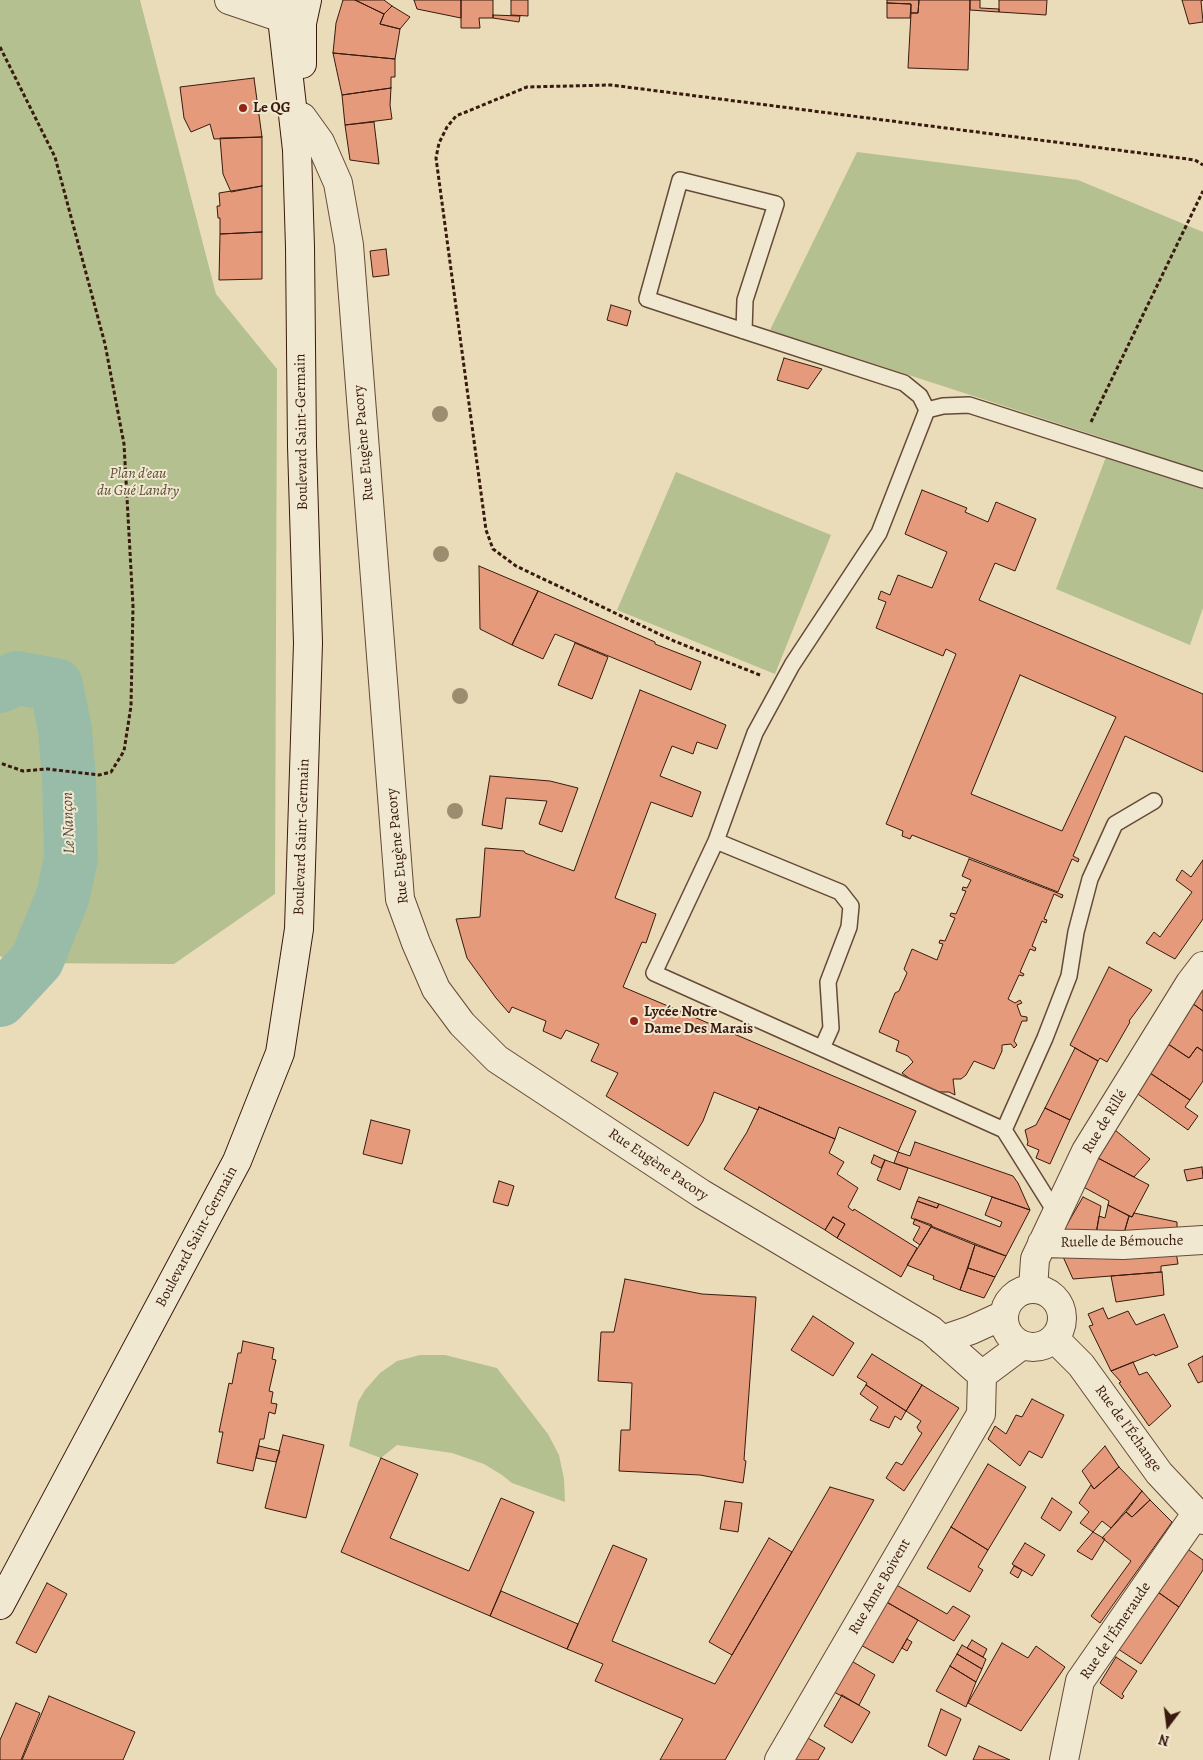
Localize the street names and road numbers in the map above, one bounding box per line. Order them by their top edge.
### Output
street label: Boulevard Saint-Germain [292,354,312,510]
street label: Rue Eugène Pacory [350,384,378,502]
street label: Boulevard Saint-Germain [290,758,314,916]
street label: Rue Eugène Pacory [383,787,413,905]
street label: Rue de Rillé [1079,1087,1131,1157]
street label: Rue Eugène Pacory [605,1125,711,1205]
street label: Boulevard Saint-Germain [152,1164,242,1310]
street label: Ruelle de Bémouche [1060,1232,1184,1252]
street label: Rue de l'Échange [1090,1382,1166,1476]
street label: Rue Anne Boivent [845,1536,915,1638]
street label: Rue de l'Émeraude [1077,1579,1155,1683]

